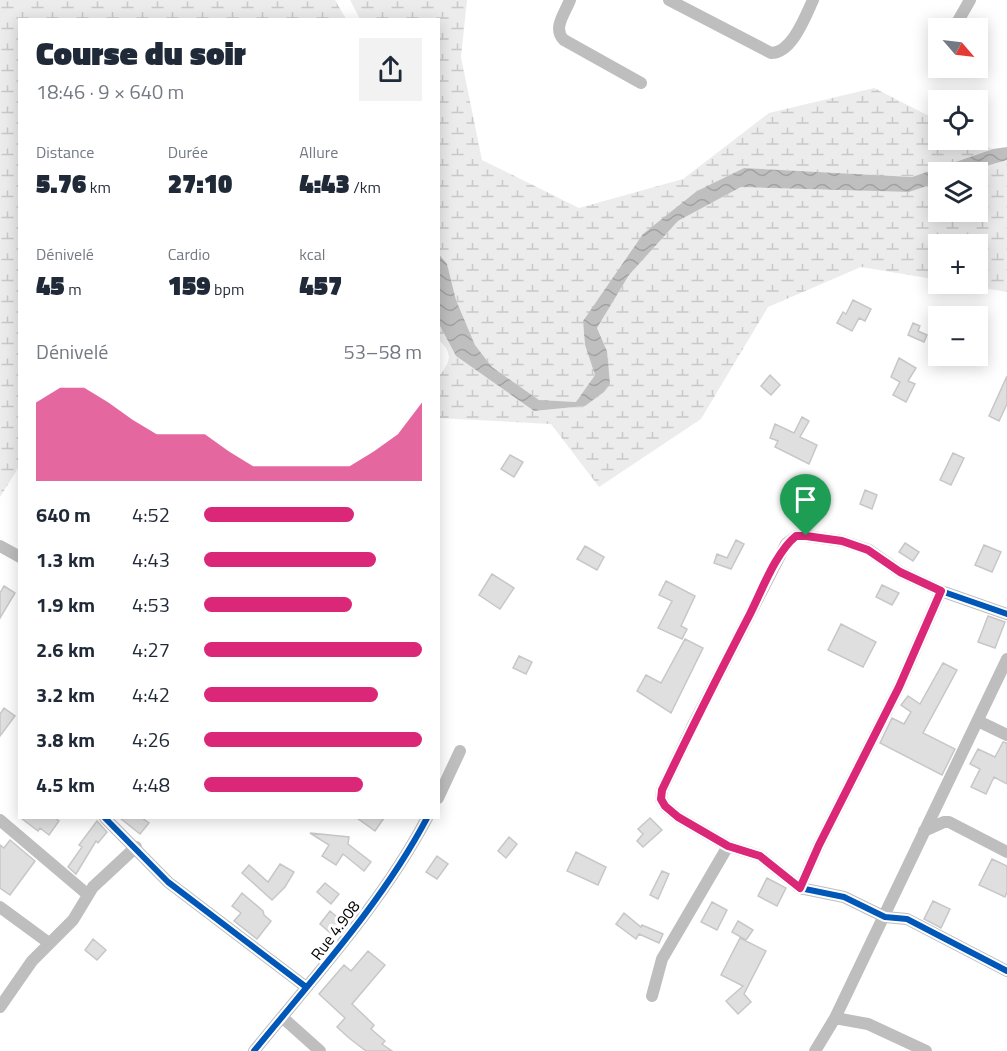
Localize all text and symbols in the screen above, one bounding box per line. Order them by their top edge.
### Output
north arrow [928,18,988,78]
map controls [928,18,988,366]
text: Course du soir [36,28,246,78]
button: share [359,38,422,101]
text: 18:46 · 9 × 640 m [36,76,184,107]
button: locate [928,90,988,150]
text: Distance [36,140,94,164]
text: Durée [168,140,208,164]
text: Allure [299,140,338,164]
button: layers [928,162,988,222]
text: 5.76 [36,164,86,203]
text: 27:10 [168,164,232,203]
text: 4:43 [299,164,350,203]
text: km [86,175,111,199]
text: /km [350,175,381,199]
button: + [928,234,988,294]
text: Dénivelé [36,242,94,266]
text: Cardio [168,242,210,266]
text: kcal [299,242,325,266]
text: 45 [36,266,65,305]
text: 159 [168,266,211,305]
text: 457 [299,266,342,305]
text: m [65,277,82,301]
text: bpm [211,277,244,301]
button: − [928,306,988,366]
text: Dénivelé [36,336,108,367]
text: 53–58 m [343,336,422,367]
pin [780,474,831,536]
icon: arrive [789,483,822,516]
text: 640 m [36,499,91,530]
text: 4:52 [132,499,170,530]
text: 1.3 km [36,544,95,575]
text: 4:43 [132,544,170,575]
text: 1.9 km [36,589,95,620]
text: 4:53 [132,589,170,620]
text: 2.6 km [36,634,95,665]
text: 4:27 [132,634,170,665]
text: 3.2 km [36,679,95,710]
text: 4:42 [132,679,170,710]
text: 3.8 km [36,724,95,755]
text: 4:26 [132,724,170,755]
text: 4.5 km [36,769,95,800]
text: 4:48 [132,769,170,800]
street label: Rue 4.908 [305,895,365,965]

